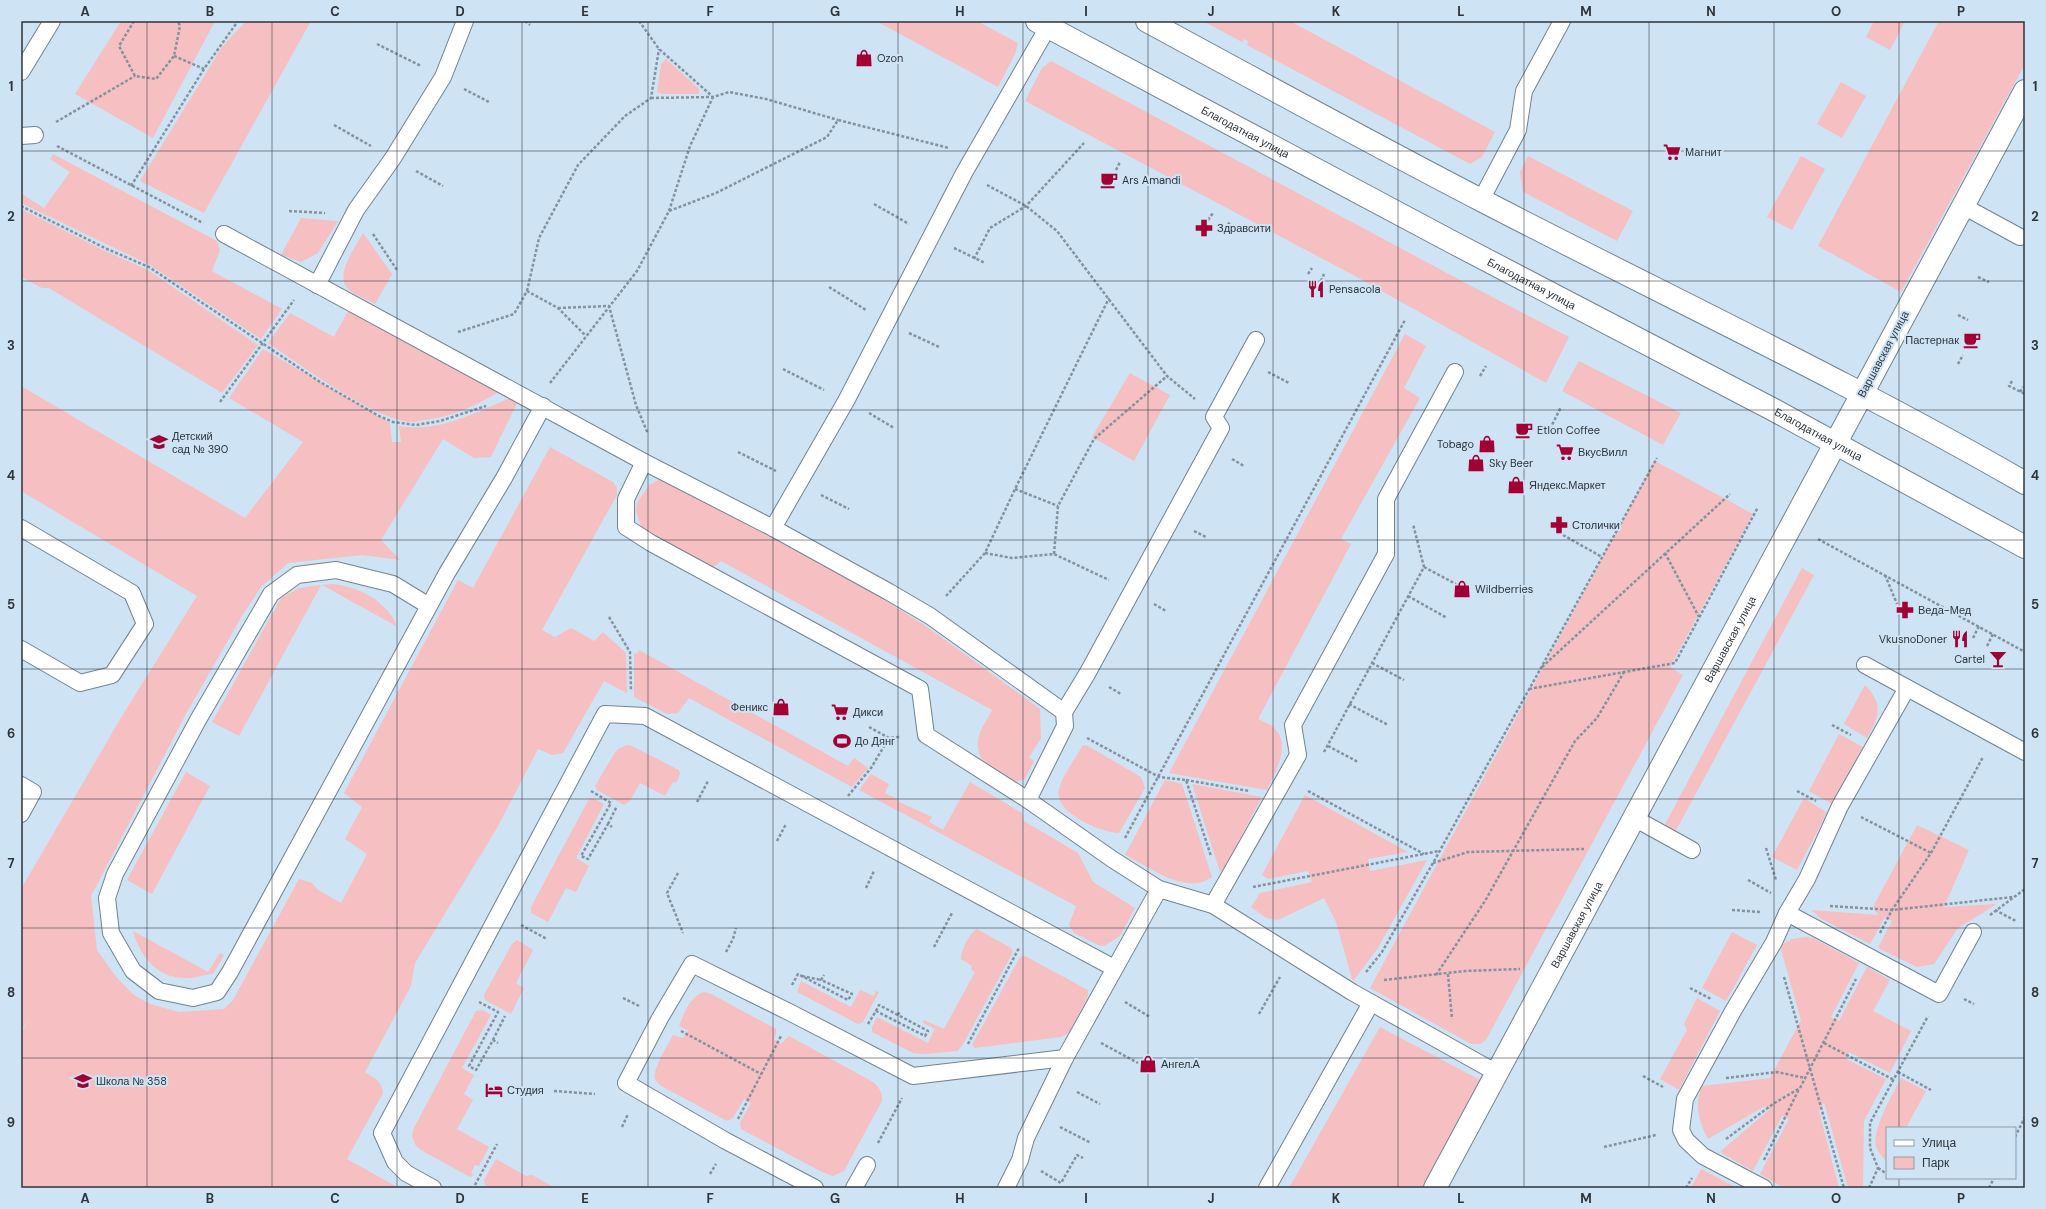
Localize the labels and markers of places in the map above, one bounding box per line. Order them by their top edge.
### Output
shop icon: Ozon [854,48,874,68]
place label: Ozon [877,51,903,65]
supermarket icon: Магнит [1662,142,1682,162]
place label: Магнит [1685,145,1722,159]
cafe icon: Ars Amandi [1099,170,1119,190]
place label: Ars Amandi [1122,173,1181,187]
pharmacy icon: Здравсити [1194,218,1214,238]
place label: Здравсити [1217,221,1271,235]
restaurant icon: Pensacola [1306,279,1326,299]
place label: Pensacola [1329,282,1380,296]
cafe icon: Пастернак [1962,330,1982,350]
place label: Пастернак [1905,333,1959,347]
cafe icon: Etlon Coffee [1514,420,1534,440]
place label: Etlon Coffee [1537,423,1600,437]
place label: Детский сад № 390 [172,429,228,456]
school or university icon: Детский сад № 390 [149,432,169,452]
shop icon: Tobago [1477,434,1497,454]
place label: Tobago [1437,437,1474,451]
supermarket icon: ВкусВилл [1555,442,1575,462]
place label: ВкусВилл [1578,445,1627,459]
shop icon: Sky Beer [1466,453,1486,473]
place label: Sky Beer [1489,456,1533,470]
shop icon: Яндекс.Маркет [1506,475,1526,495]
place label: Яндекс.Маркет [1529,478,1605,492]
pharmacy icon: Столички [1549,515,1569,535]
place label: Столички [1572,518,1620,532]
shop icon: Wildberries [1452,579,1472,599]
place label: Wildberries [1475,582,1533,596]
pharmacy icon: Веда-Мед [1895,600,1915,620]
place label: Веда-Мед [1918,603,1972,617]
restaurant icon: VkusnoDoner [1950,629,1970,649]
place label: VkusnoDoner [1879,632,1947,646]
bar icon: Cartel [1988,649,2008,669]
place label: Cartel [1954,652,1985,666]
shop icon: Феникс [771,697,791,717]
place label: Феникс [731,700,768,714]
supermarket icon: Дикси [830,702,850,722]
place label: Дикси [853,705,883,719]
sports icon: До Дянг [832,731,852,751]
place label: До Дянг [855,734,895,748]
shop icon: Ангел.А [1138,1054,1158,1074]
place label: Ангел.А [1161,1057,1201,1071]
school or university icon: Школа № 358 [73,1071,93,1091]
place label: Школа № 358 [96,1074,167,1088]
hotel icon: Студия [484,1080,504,1100]
place label: Студия [507,1083,544,1097]

